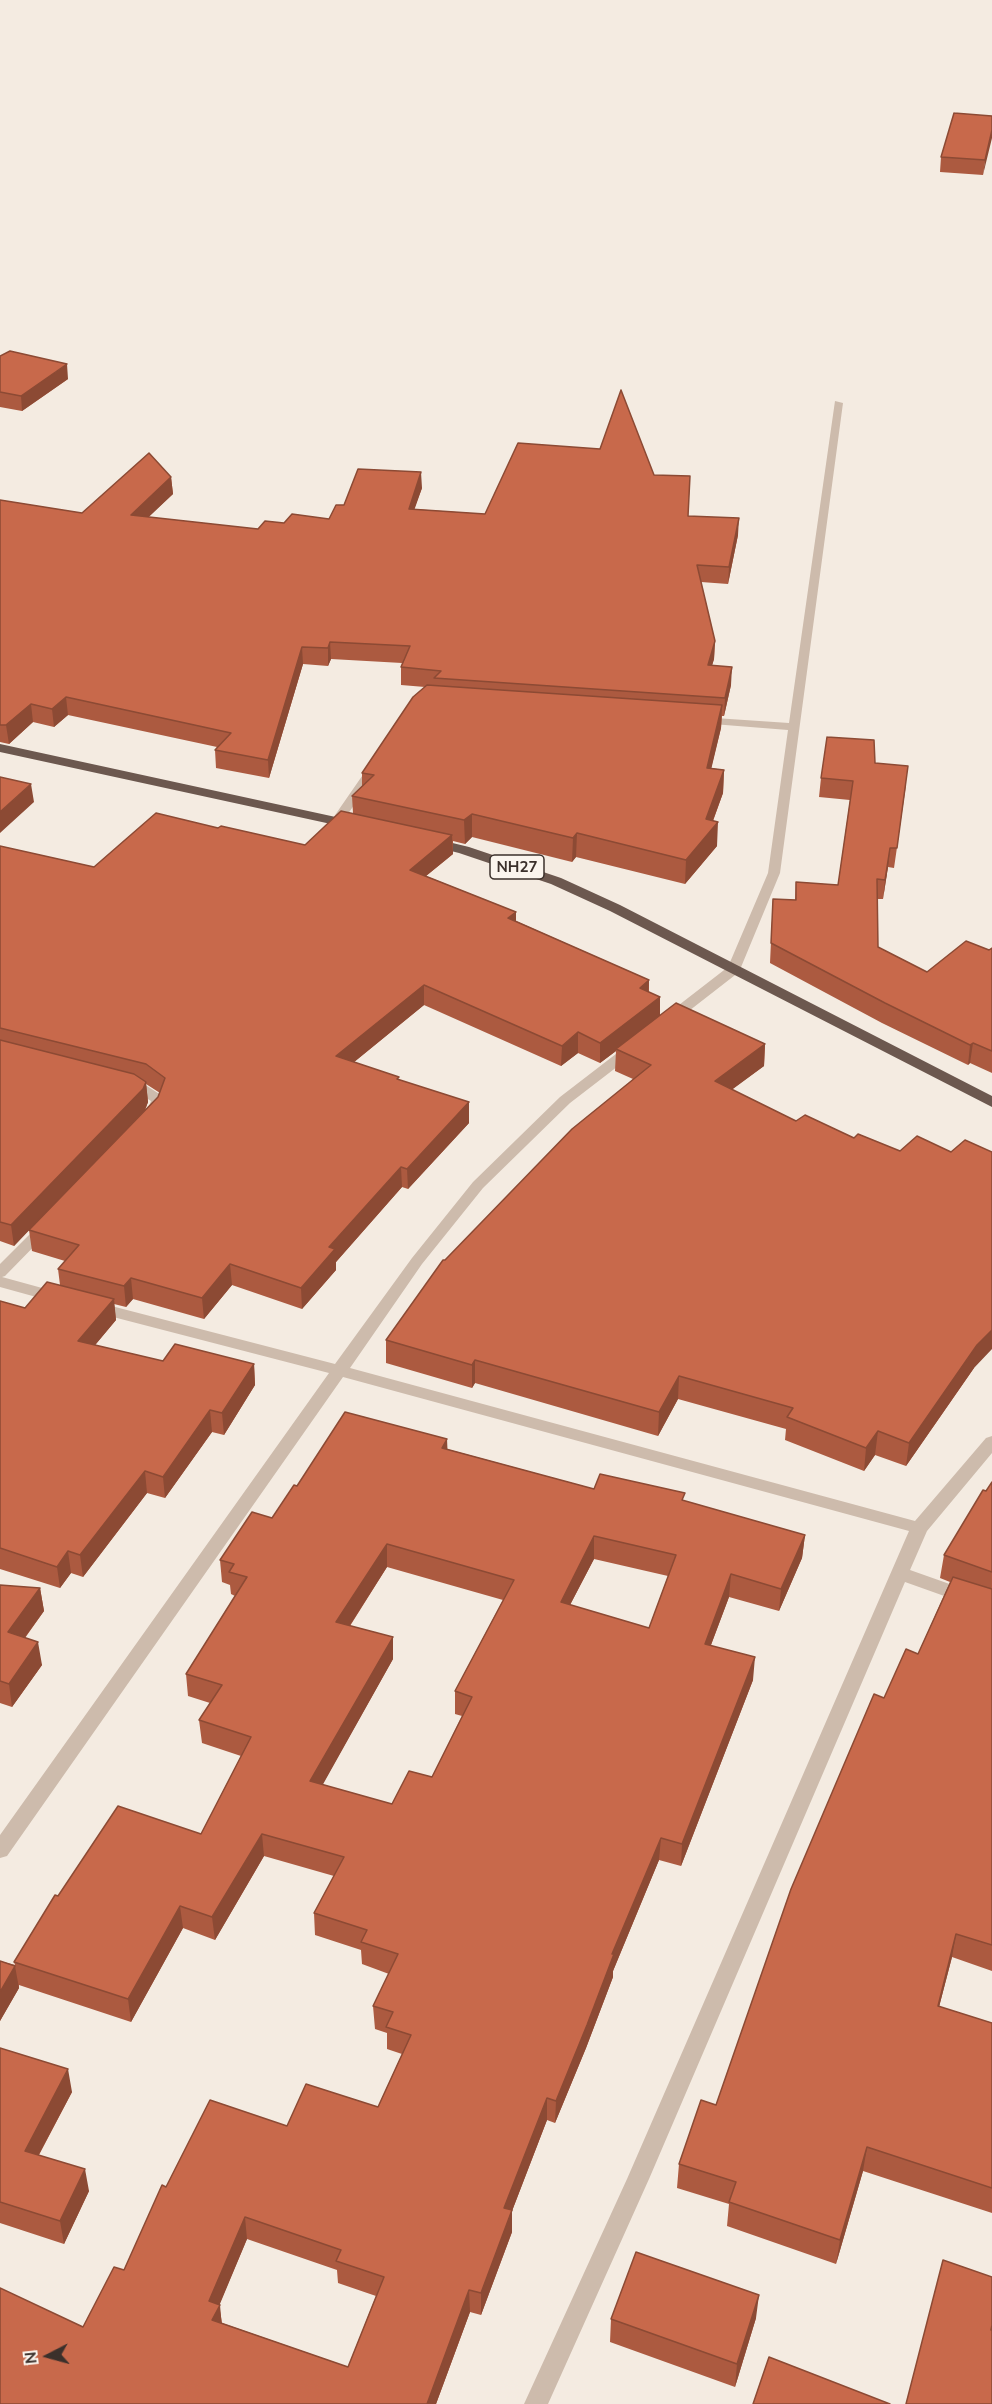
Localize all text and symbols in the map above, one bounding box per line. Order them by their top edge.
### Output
road number: NH27 [490,855,544,879]
north arrow [18,2326,78,2386]
text: N [20,2351,41,2365]

